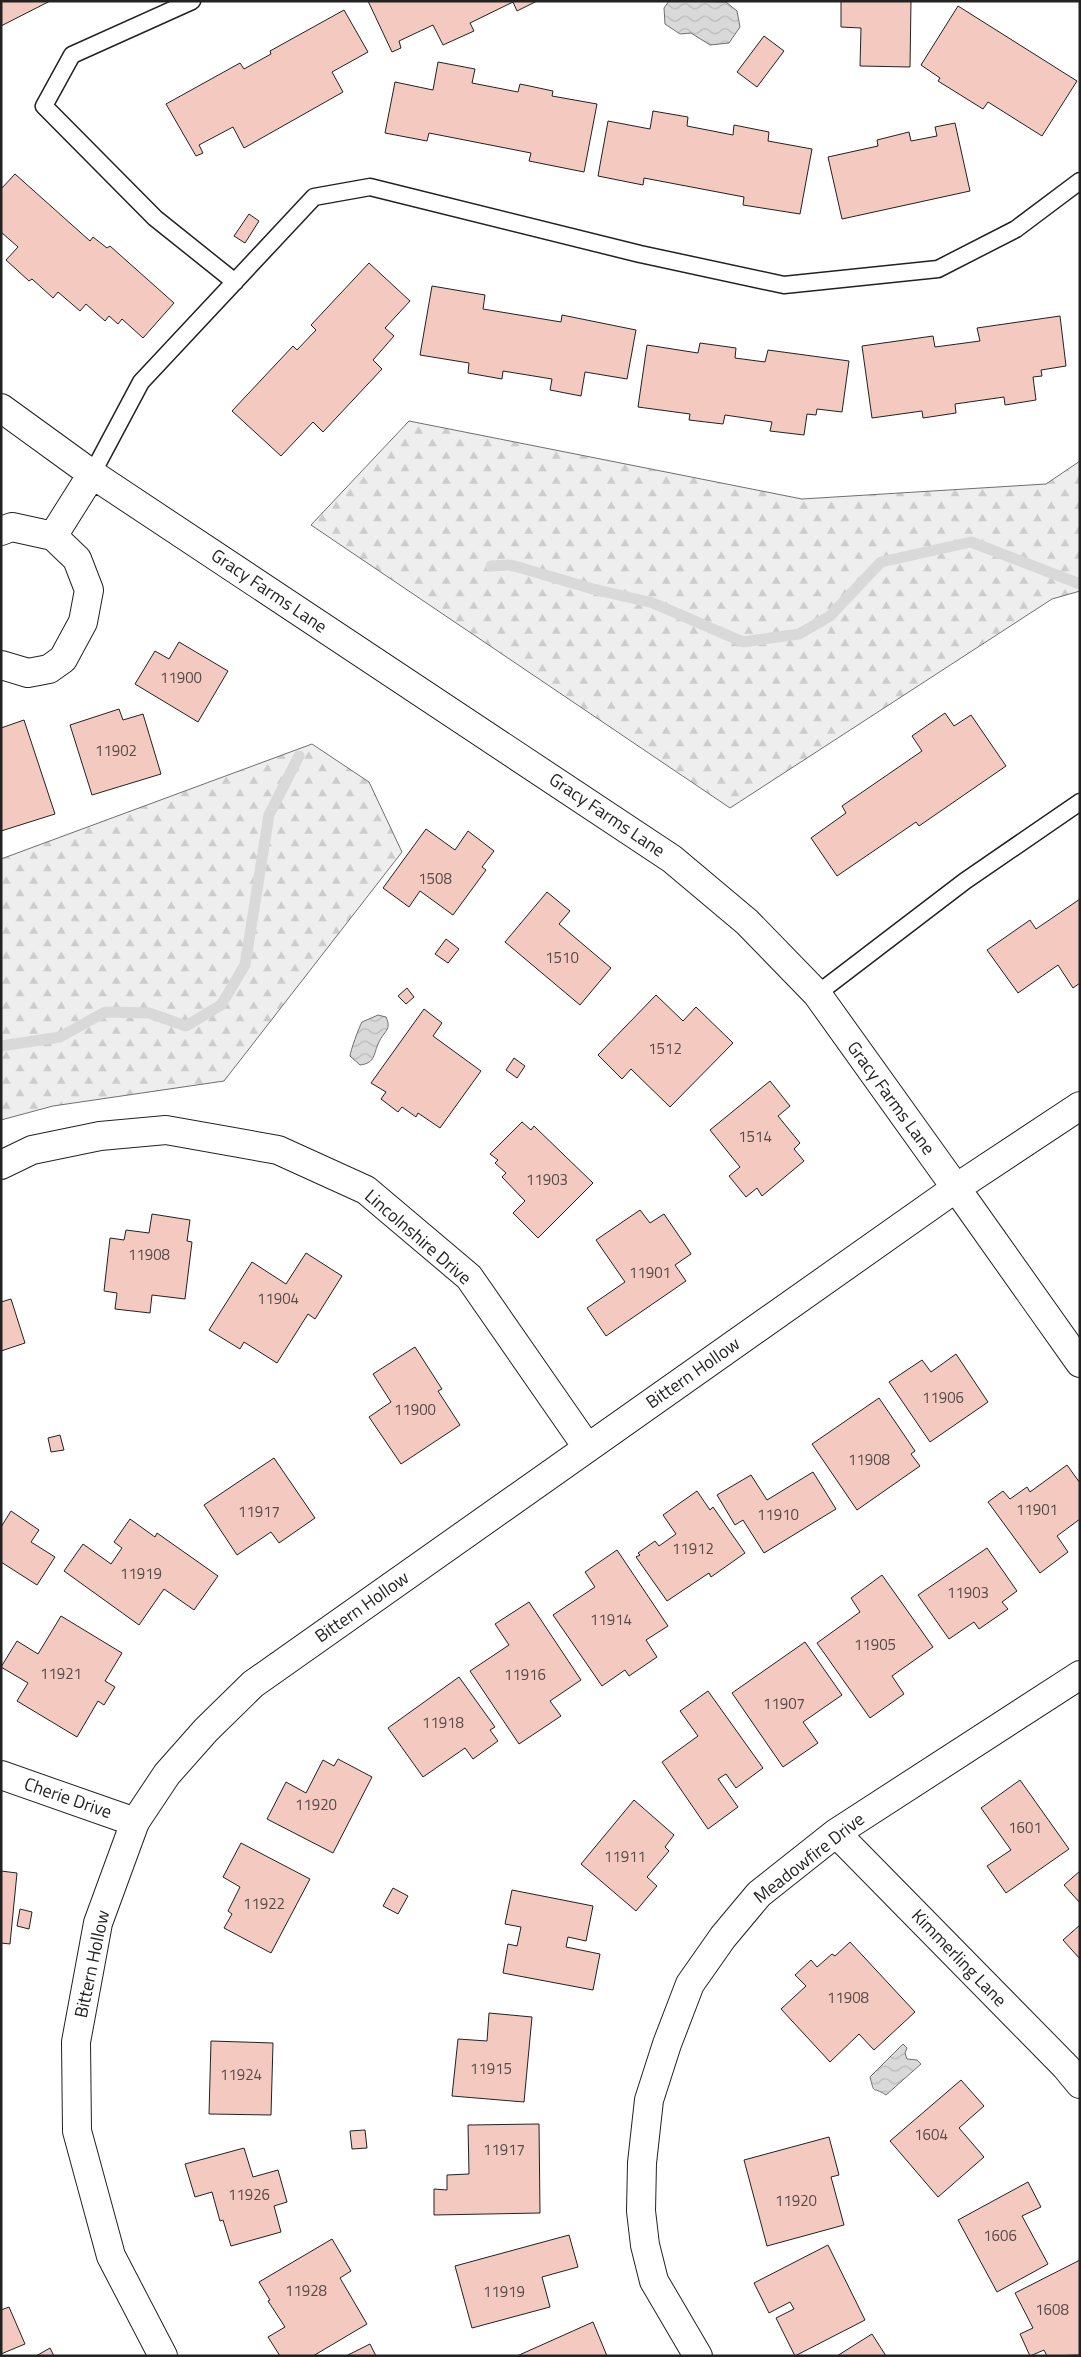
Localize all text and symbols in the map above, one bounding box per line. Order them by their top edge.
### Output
street label: Gracy Farms Lane [206,542,333,639]
house number: 11900 [160,666,202,689]
house number: 11902 [95,739,137,762]
street label: Gracy Farms Lane [544,766,671,863]
house number: 1508 [418,867,452,890]
house number: 1510 [545,946,579,969]
street label: Gracy Farms Lane [841,1035,942,1160]
house number: 1512 [648,1037,682,1060]
house number: 1514 [738,1125,772,1148]
house number: 11903 [526,1168,568,1191]
street label: Lincolnshire Drive [359,1183,478,1291]
house number: 11908 [128,1243,170,1266]
house number: 11901 [629,1261,671,1284]
house number: 11904 [257,1287,299,1310]
street label: Bittern Hollow [640,1330,746,1415]
house number: 11906 [922,1386,964,1409]
house number: 11900 [394,1398,436,1421]
house number: 11908 [848,1448,890,1471]
house number: 11901 [1016,1498,1058,1521]
house number: 11917 [238,1500,280,1523]
house number: 11910 [757,1503,799,1526]
house number: 11912 [672,1537,714,1560]
house number: 11919 [120,1562,162,1585]
street label: Bittern Hollow [309,1564,415,1649]
house number: 11903 [947,1581,989,1604]
house number: 11914 [590,1608,632,1631]
house number: 11905 [854,1633,896,1656]
house number: 11921 [40,1662,82,1685]
house number: 11916 [504,1663,546,1686]
house number: 11907 [763,1692,805,1715]
house number: 11918 [422,1711,464,1734]
street label: Cherie Drive [21,1770,116,1825]
house number: 11920 [295,1793,337,1816]
street label: Meadowfire Drive [748,1806,870,1910]
house number: 1601 [1008,1816,1042,1839]
house number: 11911 [604,1845,646,1868]
house number: 11922 [243,1892,285,1915]
street label: Kimmerling Lane [906,1903,1013,2013]
street label: Bittern Hollow [67,1907,116,2020]
house number: 11908 [827,1986,869,2009]
house number: 11915 [470,2057,512,2080]
house number: 11924 [220,2063,262,2086]
house number: 1604 [914,2123,948,2146]
house number: 11917 [483,2138,525,2161]
house number: 11926 [228,2183,270,2206]
house number: 11920 [775,2189,817,2212]
house number: 1606 [983,2224,1017,2247]
house number: 11928 [285,2279,327,2302]
house number: 11919 [483,2280,525,2303]
house number: 1608 [1035,2298,1069,2321]

